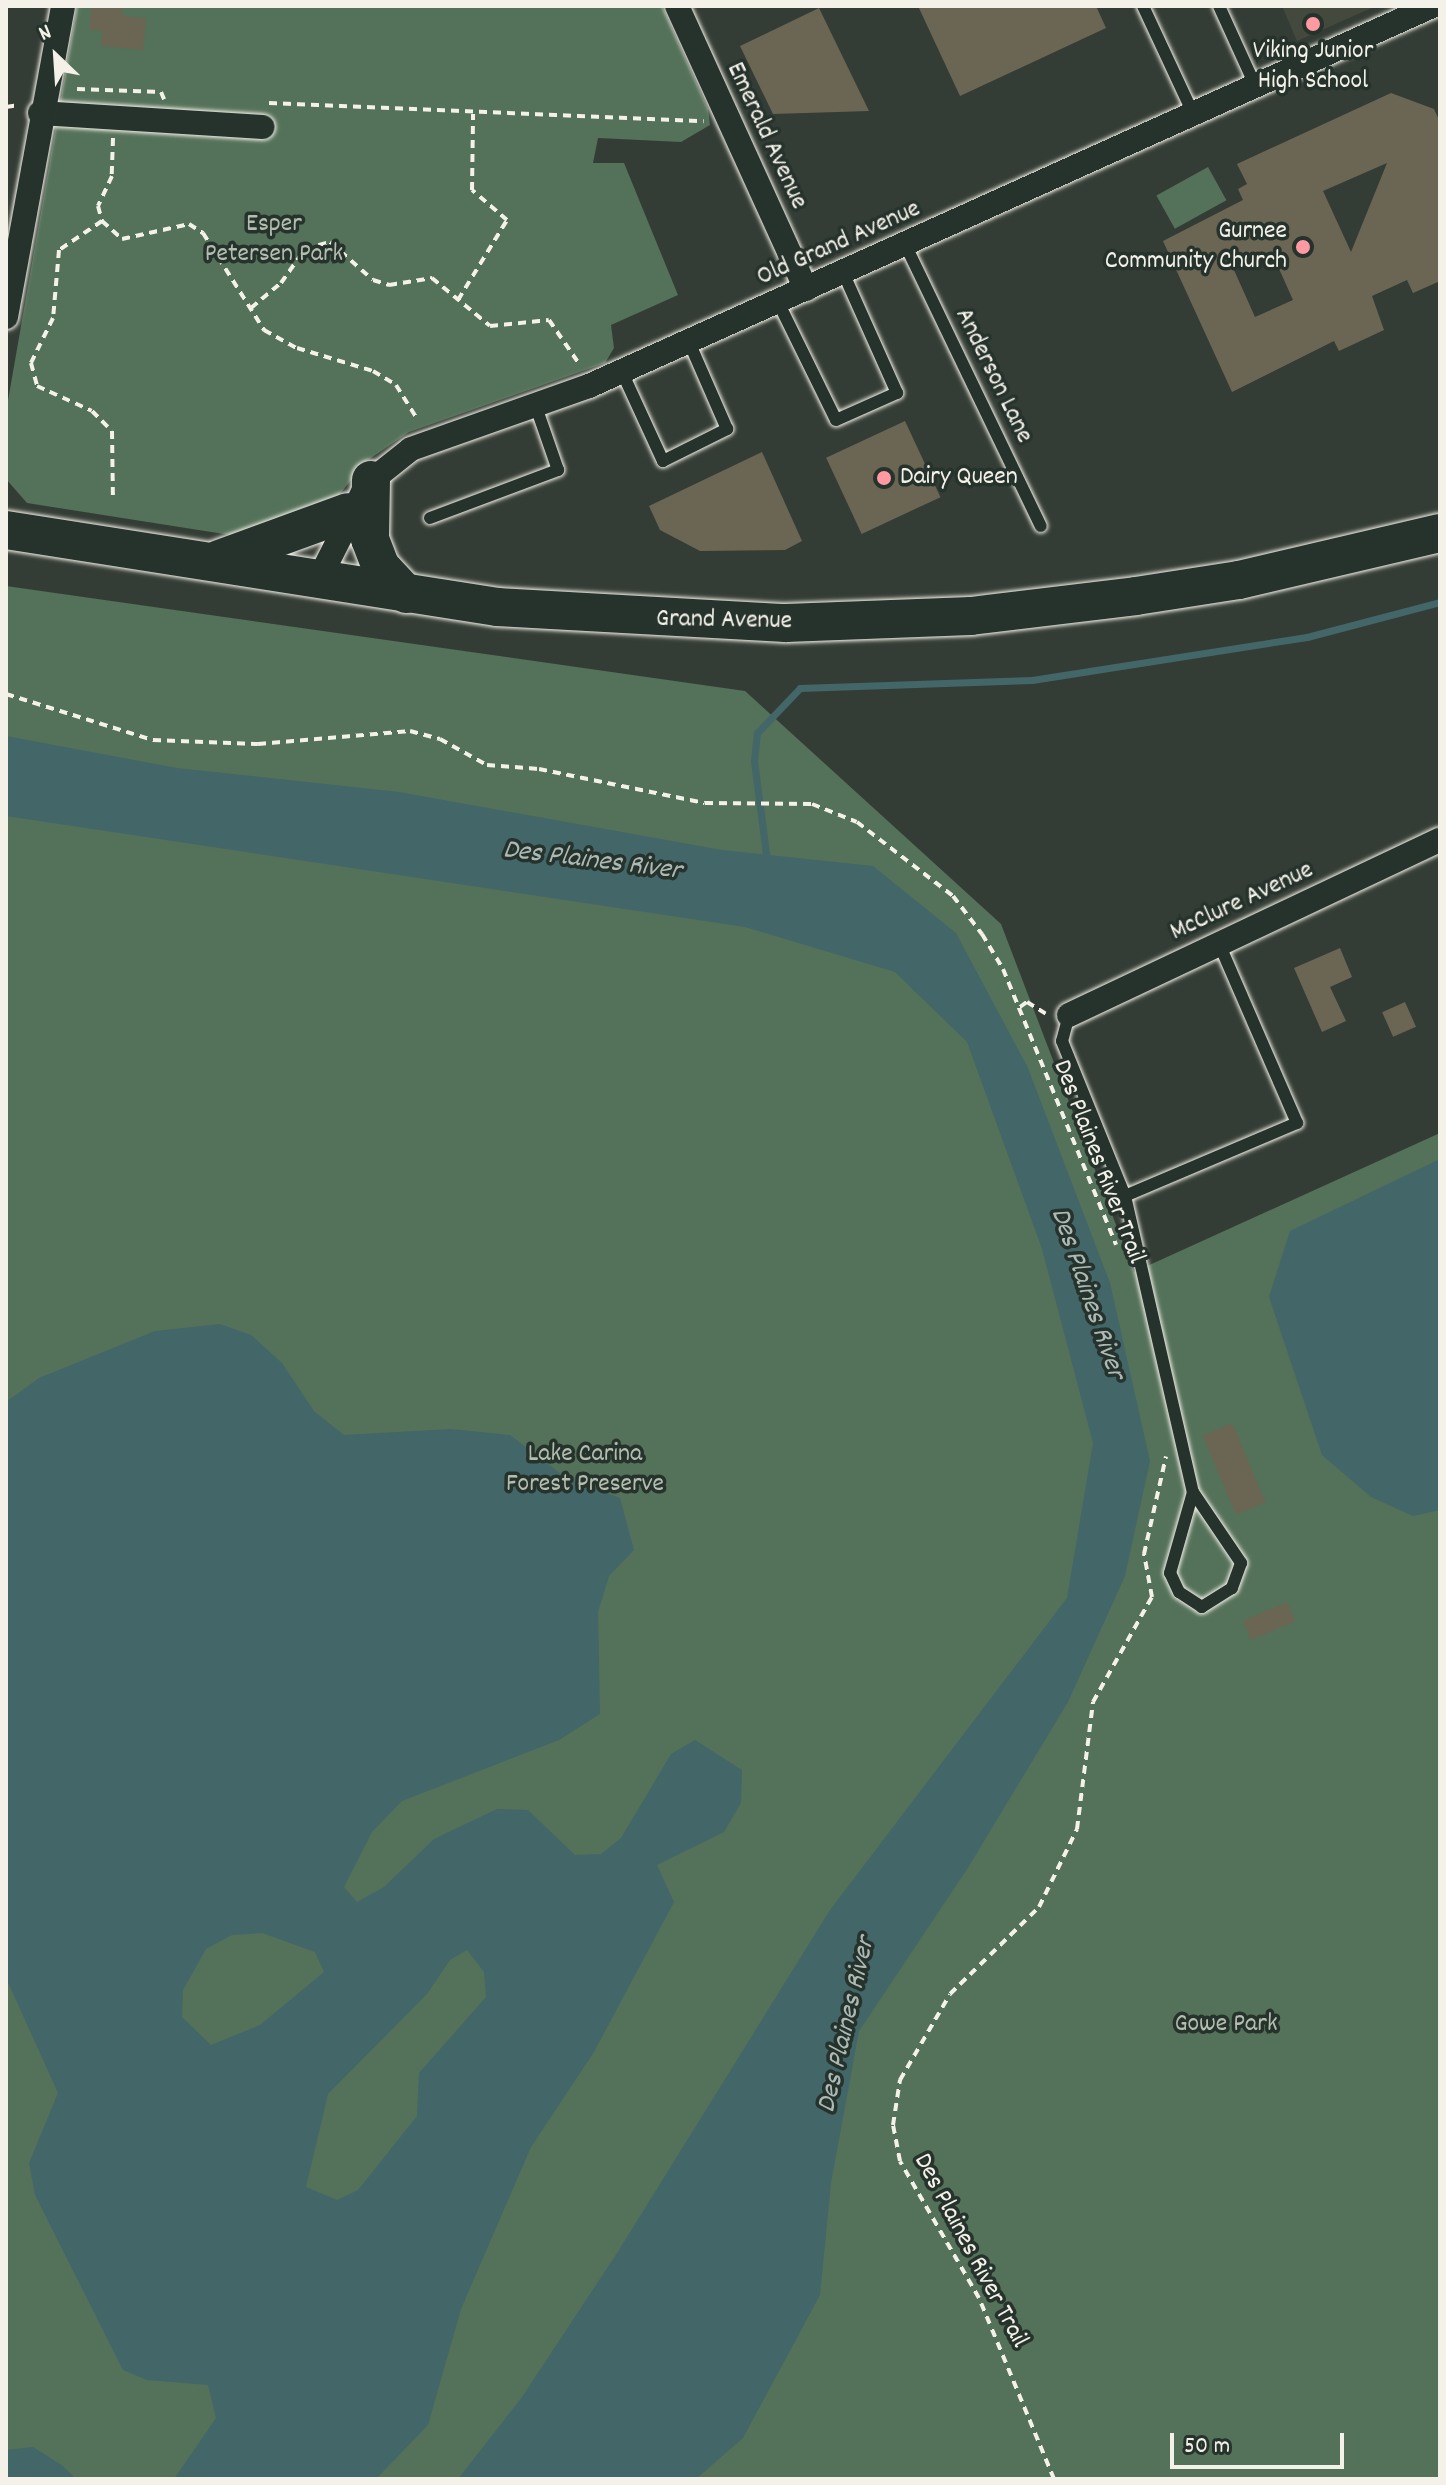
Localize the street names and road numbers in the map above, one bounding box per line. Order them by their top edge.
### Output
street label: Emerald Avenue [718,58,814,214]
street label: Old Grand Avenue [752,194,926,294]
street label: Anderson Lane [947,303,1039,449]
street label: Grand Avenue [656,604,792,638]
street label: McClure Avenue [1166,855,1318,949]
street label: Des Plaines River Trail [1045,1056,1151,1268]
street label: Des Plaines River Trail [906,2149,1034,2353]

